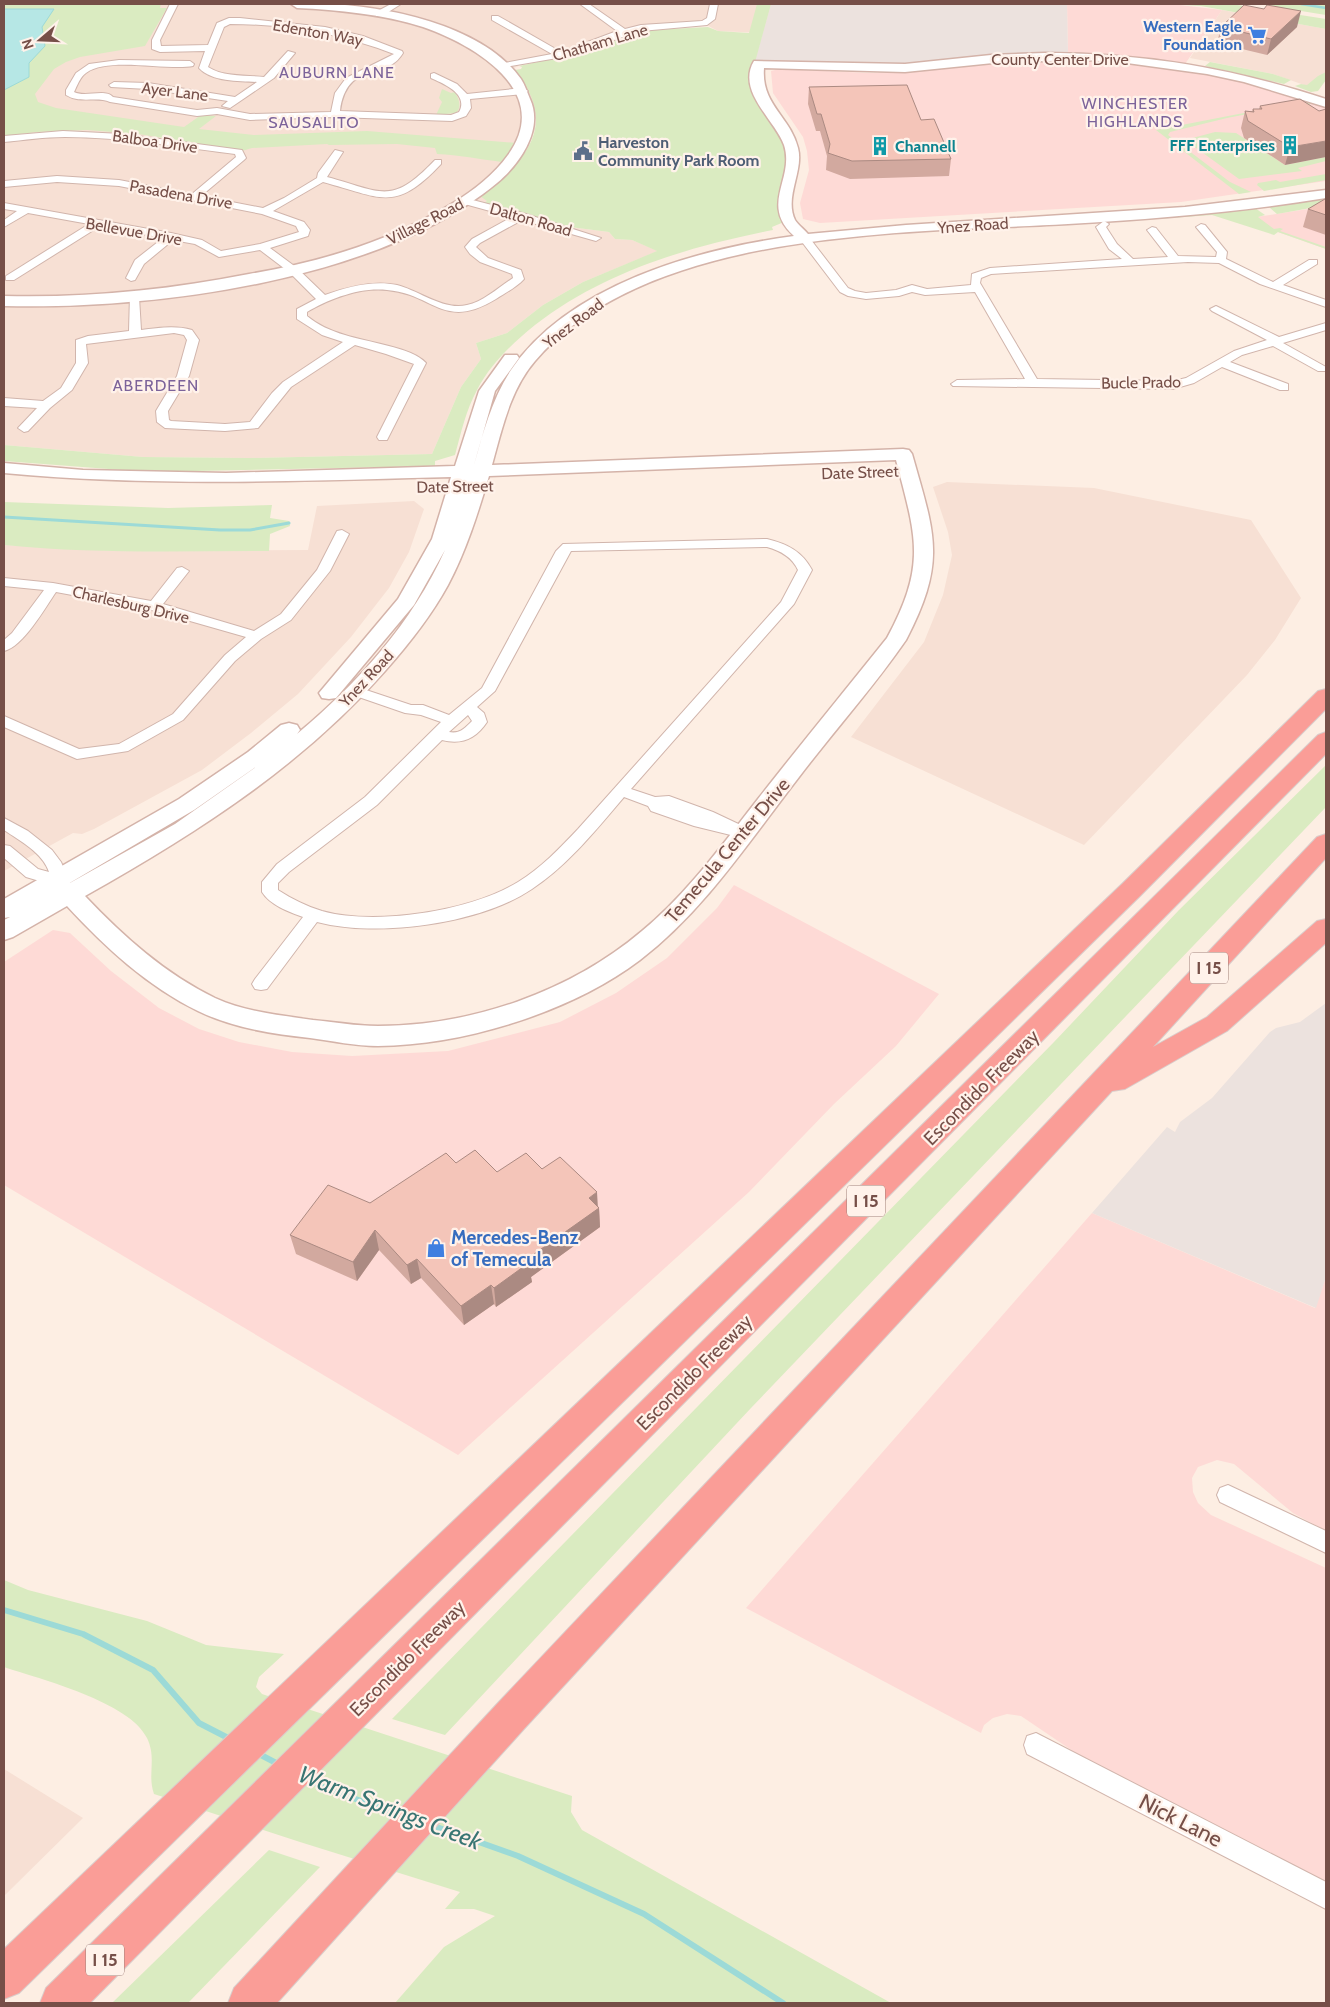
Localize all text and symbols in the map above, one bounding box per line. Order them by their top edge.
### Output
north arrow [15,15,65,65]
street label: Edenton Way [271,15,364,50]
place label: Western Eagle Foundation [1143,17,1242,54]
street label: Chatham Lane [550,20,650,65]
supermarket icon: Western Eagle Foundation [1246,24,1268,46]
text: N [18,37,38,52]
street label: County Center Drive [991,50,1129,69]
district label: AUBURN LANE [279,63,395,82]
street label: Ayer Lane [141,78,209,105]
district label: WINCHESTER HIGHLANDS [1082,94,1188,131]
district label: SAUSALITO [268,113,360,132]
street label: Balboa Drive [111,126,199,157]
place label: Harveston Community Park Room [598,133,760,170]
building icon: FFF Enterprises [1279,134,1301,156]
building icon: Channell [869,135,891,157]
place label: FFF Enterprises [1169,136,1275,155]
place label: Channell [895,137,956,156]
public building icon: Harveston Community Park Room [572,140,594,162]
street label: Pasadena Drive [128,176,234,213]
street label: Village Road [384,194,467,249]
street label: Dalton Road [488,199,574,240]
street label: Bellevue Drive [84,214,183,249]
street label: Ynez Road [936,214,1009,238]
street label: Ynez Road [538,294,607,353]
street label: Bucle Prado [1101,372,1181,393]
district label: ABERDEEN [113,376,199,395]
street label: Date Street [821,462,900,483]
street label: Date Street [416,476,494,497]
street label: Charlesburg Drive [71,582,191,627]
street label: Ynez Road [335,646,398,711]
street label: Temecula Center Drive [660,773,795,927]
road number: I 15 [1190,952,1228,984]
street label: Escondido Freeway [919,1024,1044,1150]
road number: I 15 [847,1186,885,1216]
place label: Mercedes-Benz of Temecula [451,1226,579,1271]
shop icon: Mercedes-Benz of Temecula [425,1237,447,1259]
street label: Escondido Freeway [632,1309,757,1435]
street label: Escondido Freeway [345,1595,470,1721]
water label: Warm Springs Creek [295,1759,486,1856]
street label: Nick Lane [1135,1788,1227,1853]
road number: I 15 [86,1944,124,1976]

